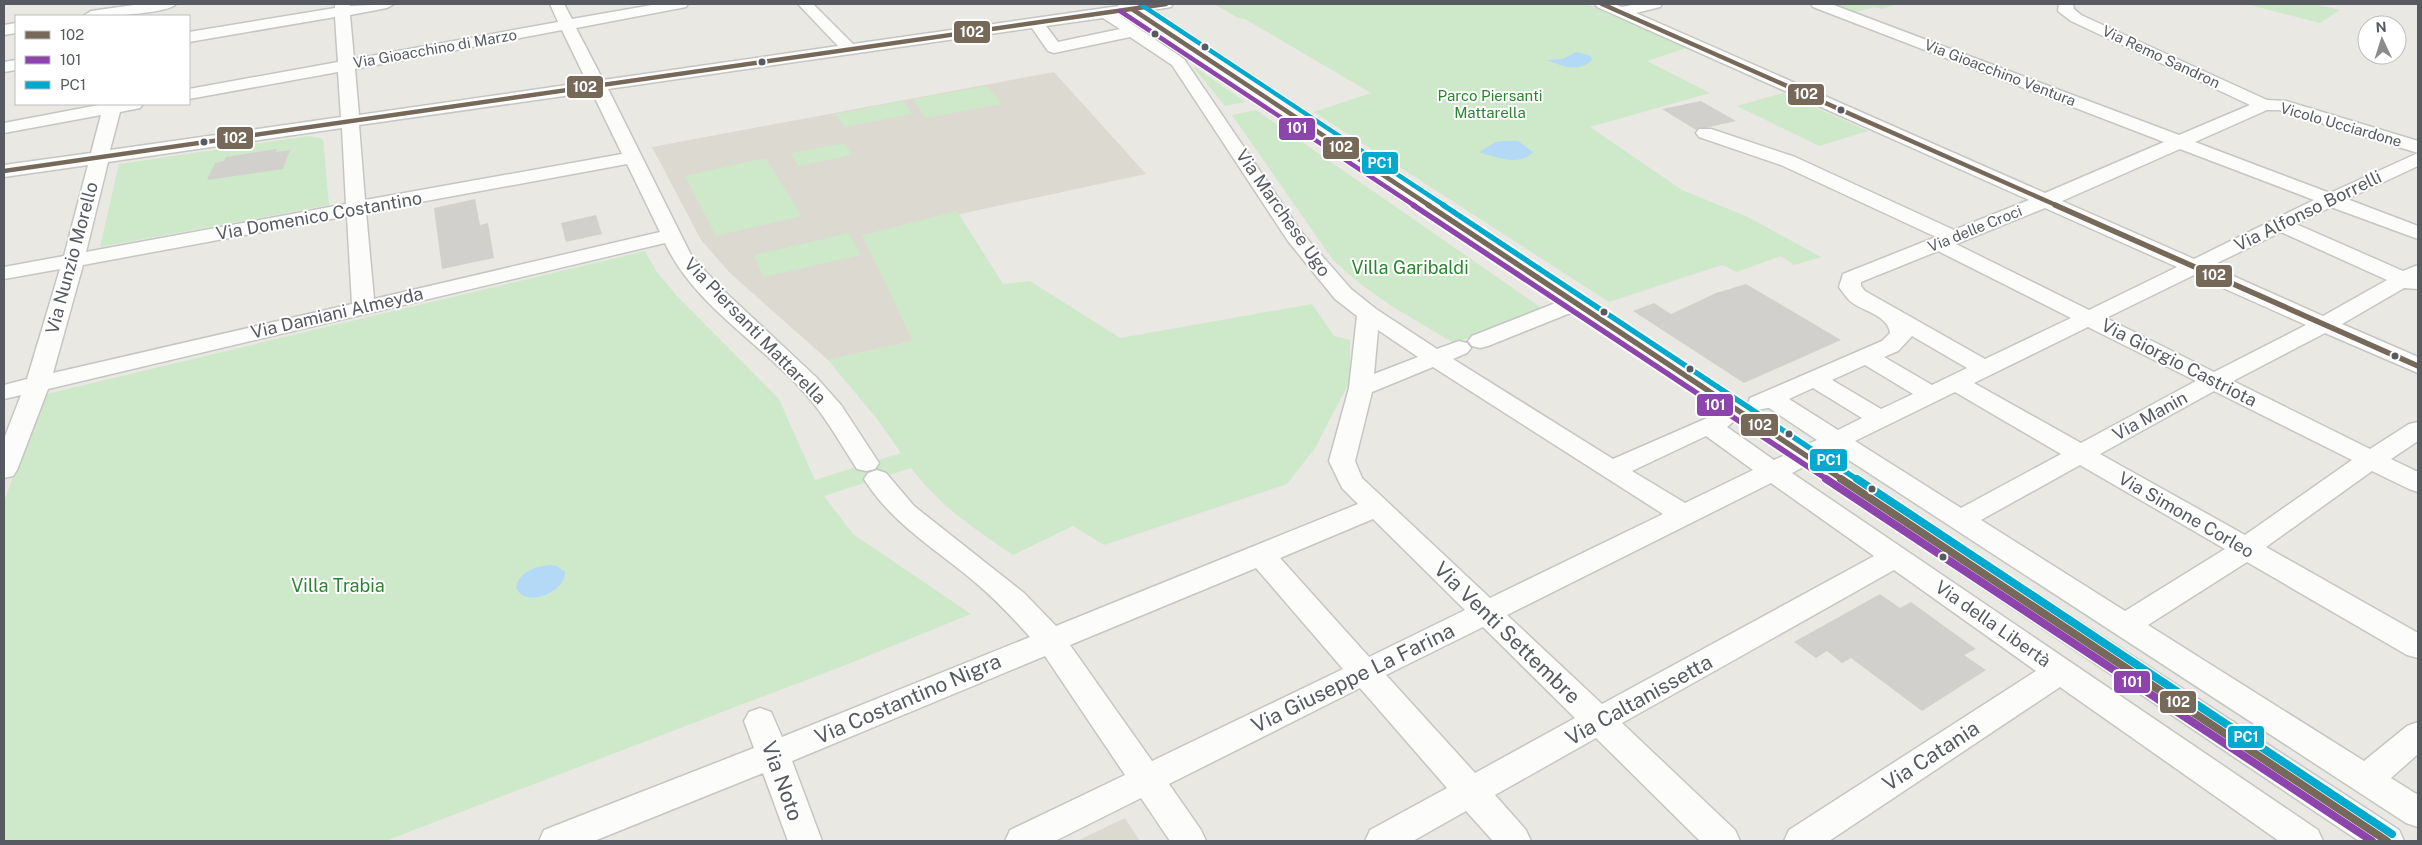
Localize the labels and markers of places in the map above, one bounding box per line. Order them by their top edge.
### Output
unlabelled marker [1150,29,1160,39]
unlabelled marker [1200,42,1210,52]
unlabelled marker [757,57,767,67]
unlabelled marker [1836,105,1846,115]
unlabelled marker [199,137,209,147]
unlabelled marker [1599,307,1609,317]
unlabelled marker [2390,351,2400,361]
unlabelled marker [1685,364,1695,374]
unlabelled marker [1784,429,1794,439]
unlabelled marker [1867,484,1877,494]
unlabelled marker [1938,552,1948,562]

